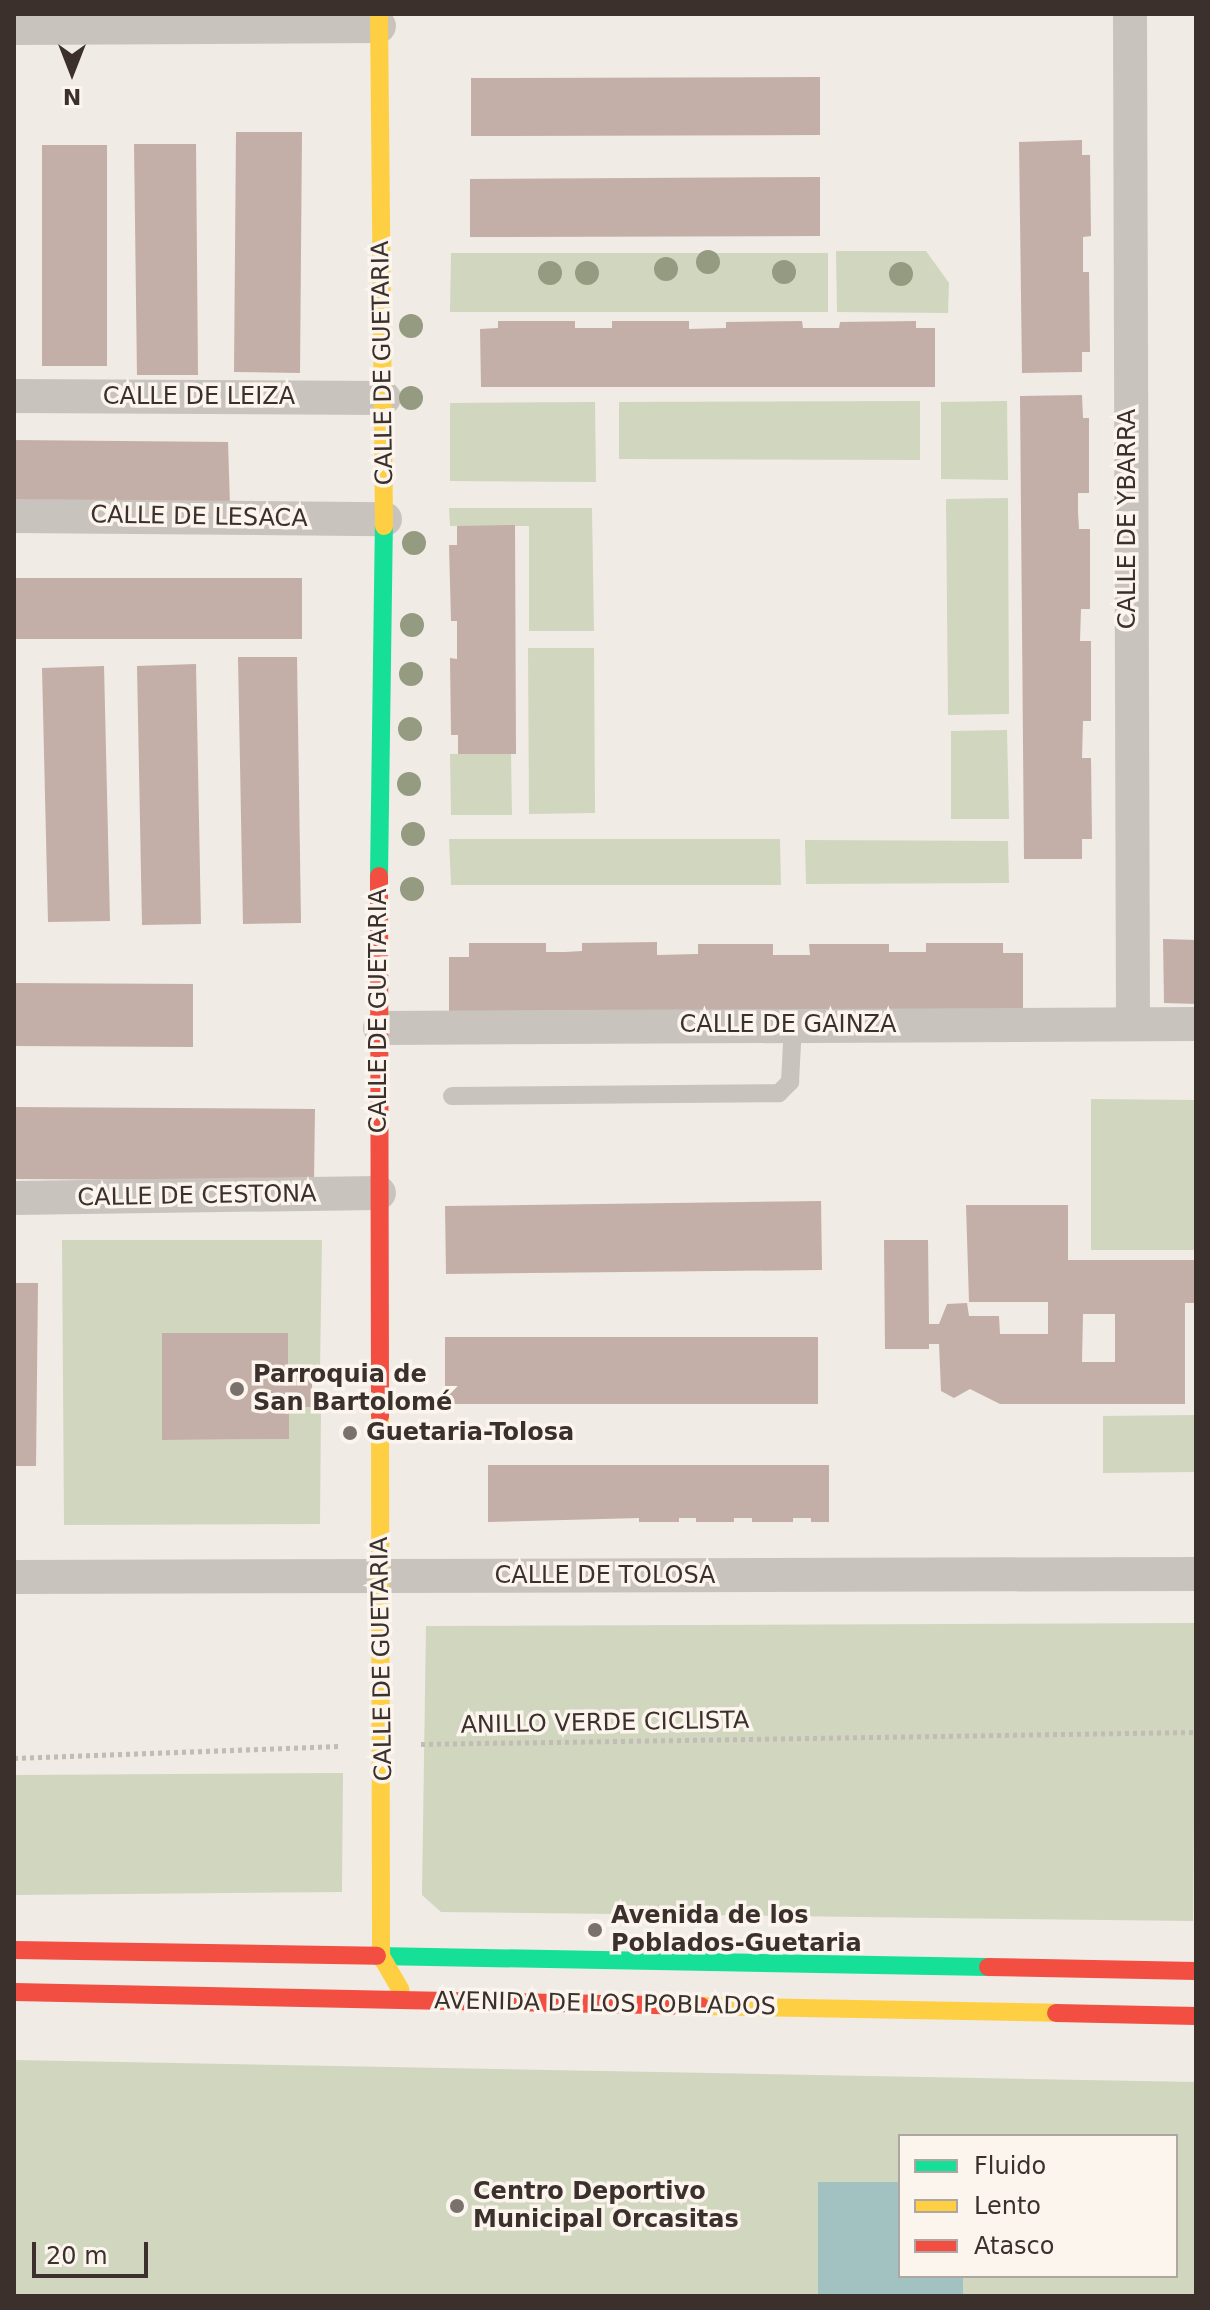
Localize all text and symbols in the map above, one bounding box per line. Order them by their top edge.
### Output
north arrow [32,32,112,112]
text: N [63,84,81,109]
street label: CALLE DE GUETARIA [366,240,400,486]
street label: CALLE DE LEIZA [103,383,295,411]
street label: CALLE DE YBARRA [1114,409,1142,629]
street label: CALLE DE LESACA [90,501,308,533]
street label: CALLE DE GUETARIA [365,889,393,1133]
street label: CALLE DE GAINZA [680,1011,896,1039]
street label: CALLE DE CESTONA [77,1180,317,1212]
place label: Parroquia de San Bartolomé [253,1361,452,1417]
marker: Parroquia de San Bartolomé [228,1380,246,1398]
place label: Guetaria-Tolosa [366,1419,574,1447]
marker: Guetaria-Tolosa [341,1424,359,1442]
street label: CALLE DE GUETARIA [365,1536,399,1782]
street label: CALLE DE TOLOSA [494,1562,716,1590]
street label: ANILLO VERDE CICLISTA [460,1706,750,1740]
place label: Avenida de los Poblados-Guetaria [611,1902,862,1958]
marker: Avenida de los Poblados-Guetaria [586,1921,604,1939]
street label: AVENIDA DE LOS POBLADOS [434,1987,776,2021]
legend [898,2134,1178,2278]
text: Fluido [974,2152,1046,2180]
place label: Centro Deportivo Municipal Orcasitas [473,2178,739,2234]
text: Lento [974,2192,1041,2220]
marker: Centro Deportivo Municipal Orcasitas [448,2197,466,2215]
scale bar [36,2226,152,2276]
text: Atasco [974,2232,1055,2260]
text: 20 m [46,2242,108,2270]

